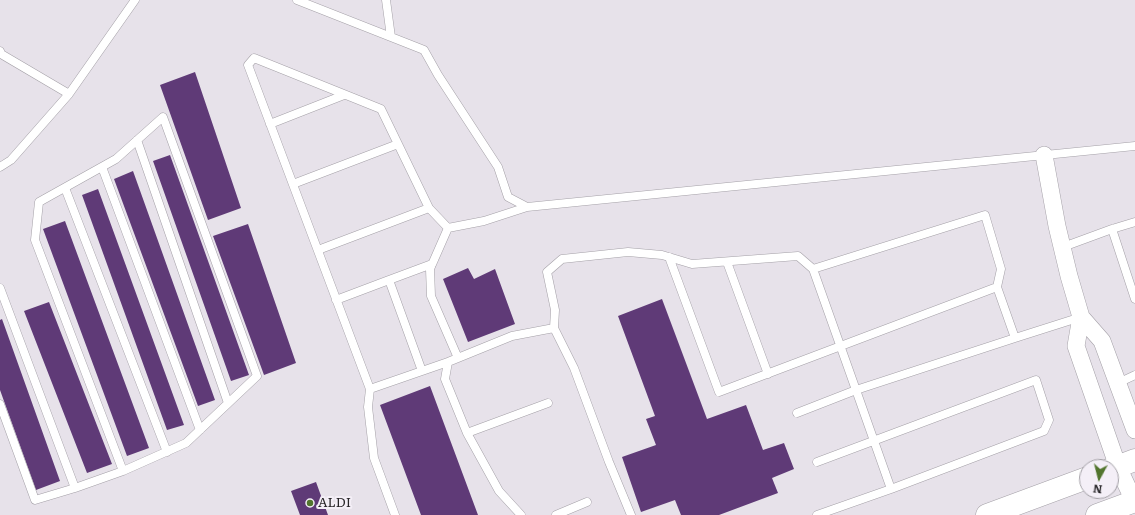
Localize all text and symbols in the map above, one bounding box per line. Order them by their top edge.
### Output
north arrow [1079,459,1119,499]
text: N [1092,481,1103,498]
place label: ALDI [318,495,351,511]
marker: ALDI [305,498,315,508]

